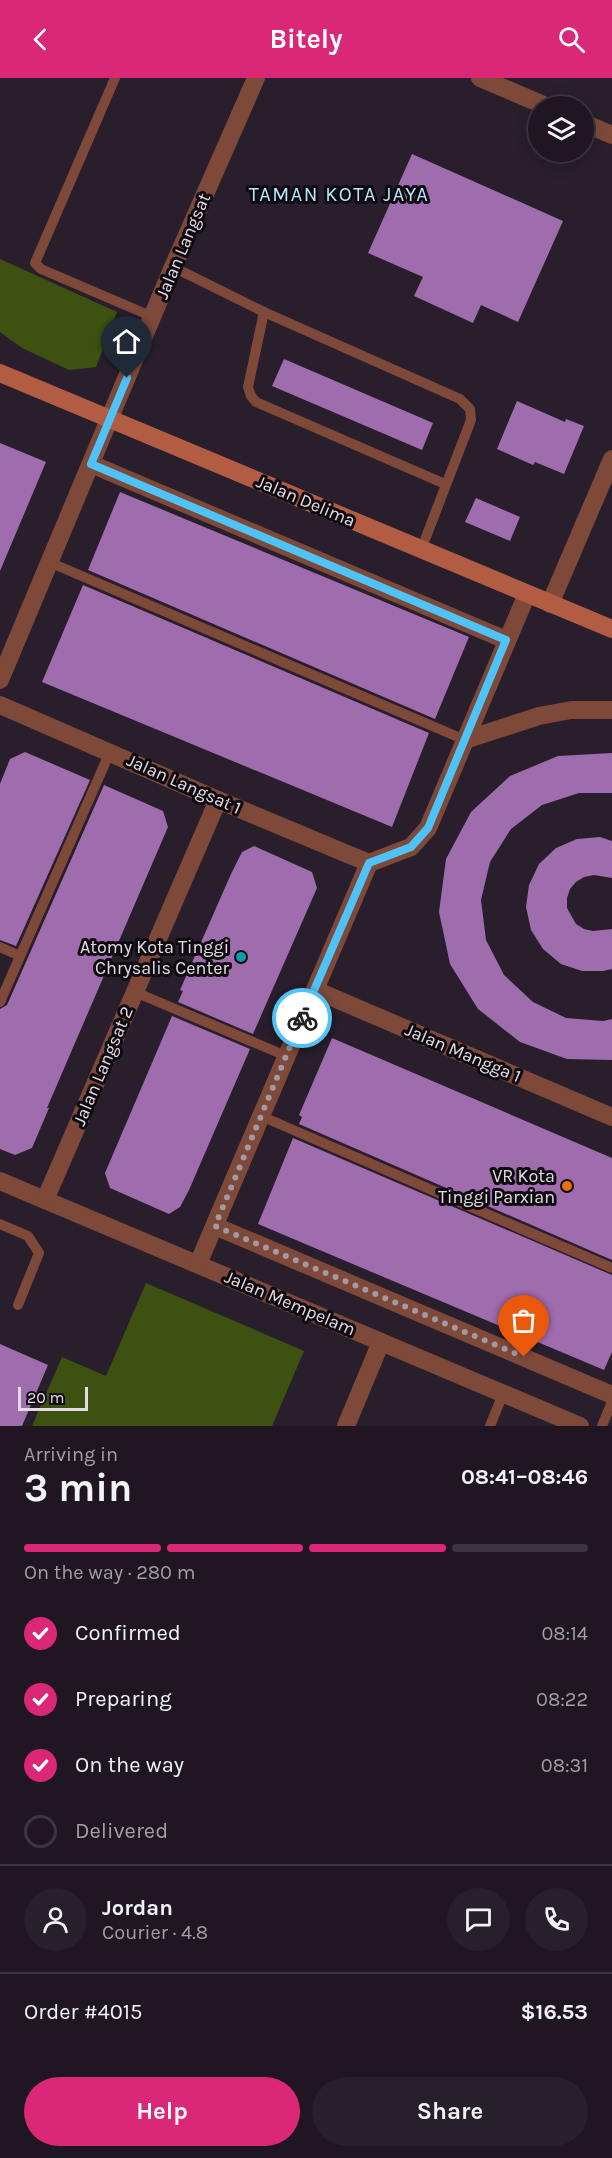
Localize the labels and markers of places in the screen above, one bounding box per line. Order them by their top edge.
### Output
pin [101,316,152,378]
place label: Atomy Kota Tinggi Chrysalis Center [80,936,229,979]
marker: Atomy Kota Tinggi Chrysalis Center [234,950,248,964]
place label: VR Kota Tinggi Parxian [438,1165,555,1208]
marker: VR Kota Tinggi Parxian [560,1179,574,1193]
pin [498,1295,549,1357]

